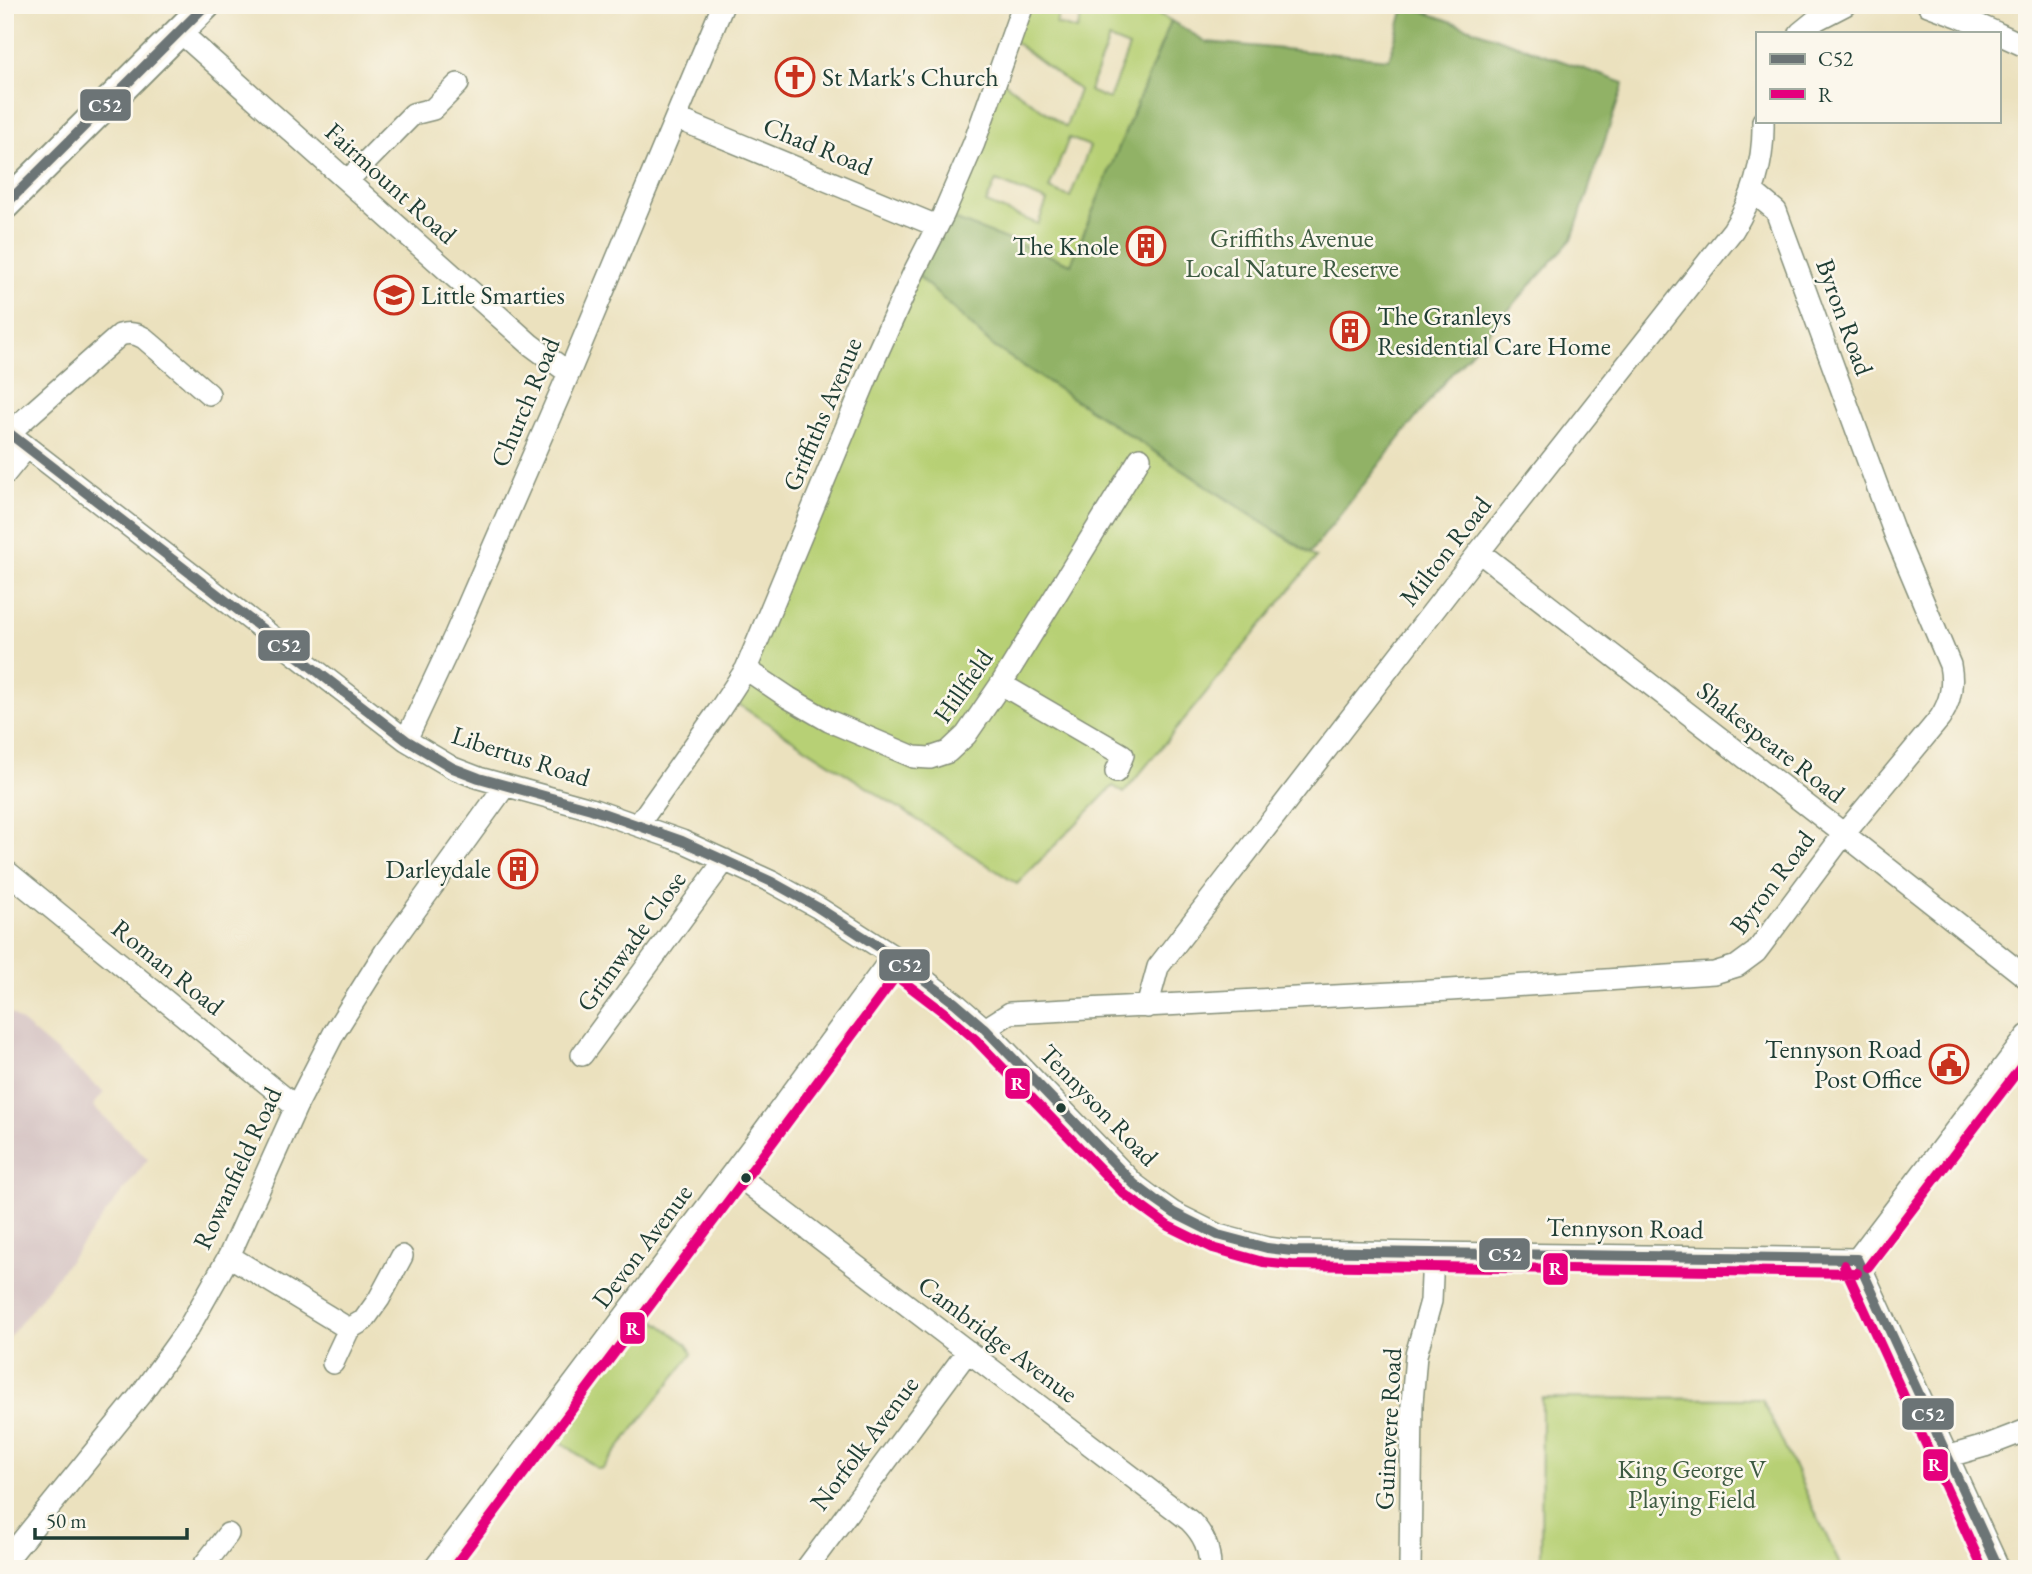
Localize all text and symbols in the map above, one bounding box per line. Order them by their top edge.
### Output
legend [1756,32,2000,122]
text: C52 [1818,45,1853,72]
church icon: St Mark's Church [774,56,816,98]
place label: St Mark's Church [822,60,999,94]
text: R [1818,81,1834,108]
line badge: C52 [79,88,132,122]
text: C52 [88,93,122,118]
street label: Chad Road [758,109,878,184]
street label: Fairmount Road [318,115,465,252]
park label: Griffiths Avenue Local Nature Reserve [1185,221,1399,285]
building icon: The Knole [1125,225,1167,267]
place label: The Knole [1013,229,1119,263]
street label: Byron Road [1808,254,1882,381]
school or university icon: Little Smarties [373,274,415,316]
place label: Little Smarties [421,278,565,312]
place label: The Granleys Residential Care Home [1377,299,1611,363]
building icon: The Granleys Residential Care Home [1329,310,1371,352]
street label: Church Road [482,331,568,472]
street label: Griffiths Avenue [774,332,870,496]
street label: Milton Road [1391,488,1499,613]
line badge: C52 [257,629,311,662]
text: C52 [267,633,301,658]
street label: Hillfield [925,642,1001,730]
street label: Shakespeare Road [1690,673,1853,811]
street label: Libertus Road [447,718,595,795]
street label: Byron Road [1722,823,1823,941]
building icon: Darleydale [497,848,539,890]
place label: Darleydale [385,852,491,886]
street label: Grimwade Close [568,864,694,1018]
street label: Roman Road [105,911,232,1023]
line badge: C52 [878,948,931,982]
text: C52 [888,953,922,978]
place label: Tennyson Road Post Office [1765,1032,1923,1096]
street label: Tennyson Road [1032,1037,1166,1174]
public building icon: Tennyson Road Post Office [1928,1043,1970,1085]
line badge: R [1004,1067,1031,1100]
text: R [1011,1071,1026,1096]
street label: Rowanfield Road [185,1081,290,1255]
unlabelled marker [1054,1101,1068,1115]
unlabelled marker [739,1171,753,1185]
street label: Devon Avenue [584,1177,700,1315]
street label: Tennyson Road [1546,1210,1705,1246]
line badge: C52 [1478,1237,1531,1271]
text: C52 [1488,1242,1522,1267]
line badge: R [1542,1252,1569,1286]
text: R [1549,1256,1564,1281]
street label: Cambridge Avenue [911,1268,1085,1410]
line badge: R [619,1311,646,1345]
text: R [626,1316,641,1341]
street label: Guinevere Road [1367,1346,1409,1511]
street label: Norfolk Avenue [802,1369,926,1517]
line badge: C52 [1901,1397,1955,1431]
text: C52 [1911,1402,1945,1427]
line badge: R [1922,1448,1949,1482]
park label: King George V Playing Field [1618,1452,1767,1516]
text: R [1928,1452,1943,1477]
scale bar [35,1497,187,1541]
text: 50 m [46,1507,87,1534]

